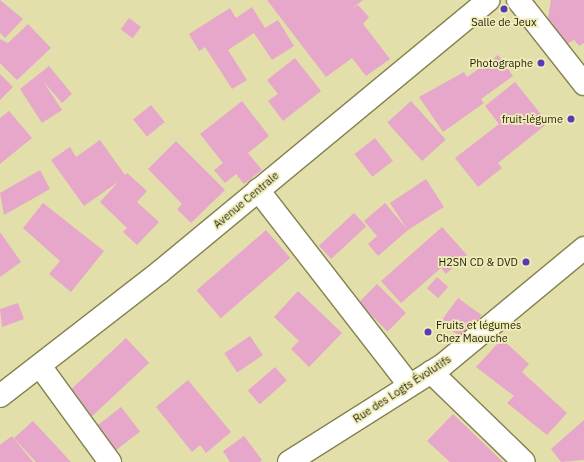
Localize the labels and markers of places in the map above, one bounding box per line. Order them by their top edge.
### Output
marker: Salle de Jeux [499,4,509,14]
place label: Salle de Jeux [471,15,537,29]
place label: Photographe [470,56,533,70]
marker: Photographe [536,58,546,68]
place label: fruit-légume [502,112,563,126]
marker: fruit-légume [566,114,576,124]
place label: H2SN CD & DVD [438,255,518,269]
marker: H2SN CD & DVD [521,257,531,267]
place label: Fruits et légumes Chez Maouche [436,319,521,345]
marker: Fruits et légumes Chez Maouche [423,327,433,337]

